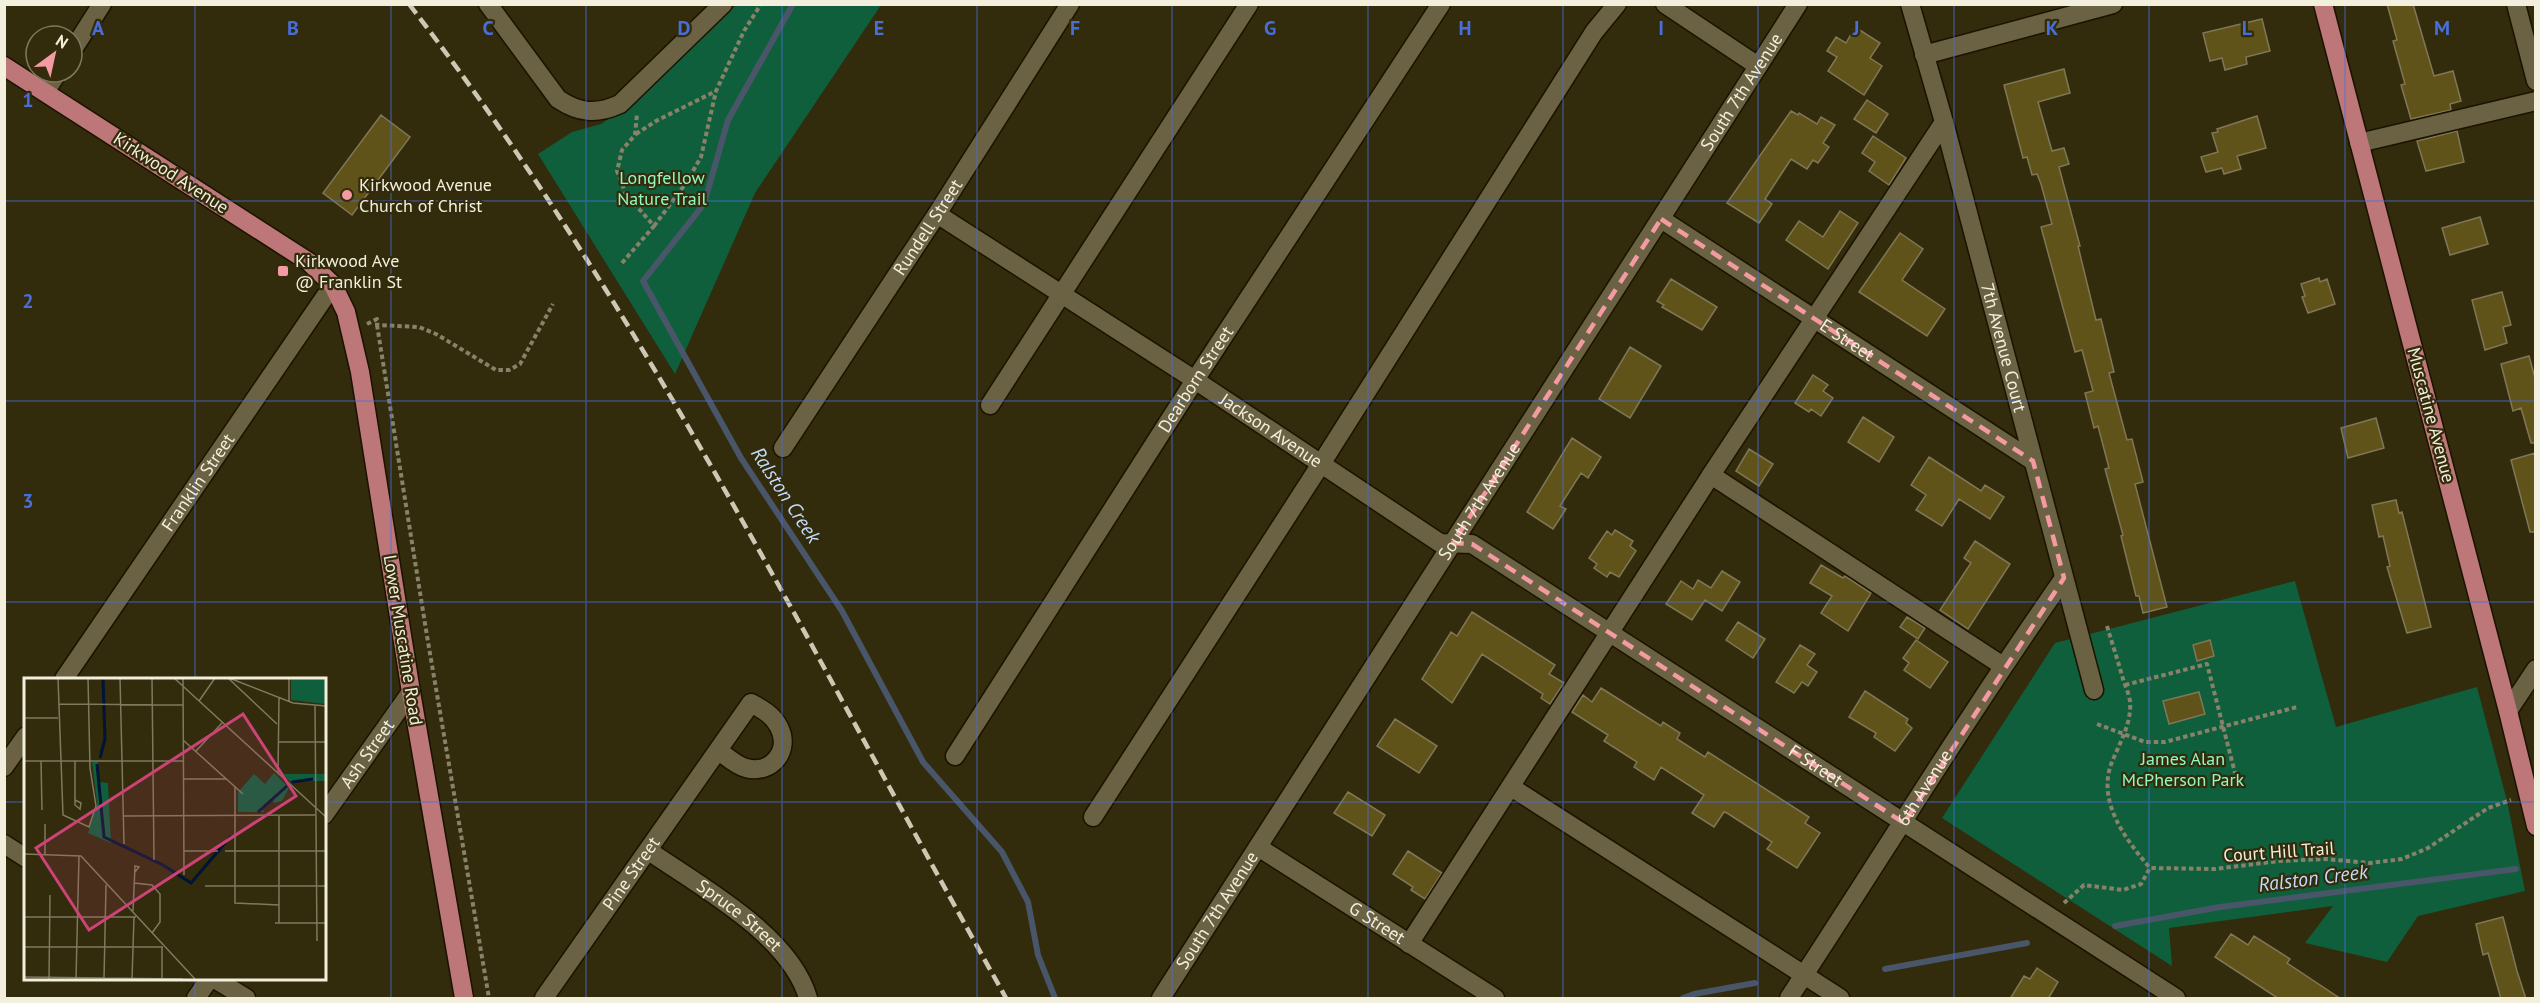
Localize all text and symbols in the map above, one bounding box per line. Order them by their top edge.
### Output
text: A [92,15,105,41]
text: B [287,15,299,41]
text: C [482,15,494,41]
text: D [678,15,691,41]
text: E [874,15,884,41]
text: F [1070,15,1080,41]
text: G [1264,15,1276,41]
text: H [1458,15,1472,41]
text: I [1658,15,1664,41]
text: J [1852,15,1859,41]
text: K [2046,15,2059,41]
text: L [2242,15,2253,41]
text: M [2434,15,2450,41]
north arrow [24,24,84,84]
street label: South 7th Avenue [1695,29,1787,155]
text: N [52,30,72,53]
text: 1 [22,87,34,113]
street label: Kirkwood Avenue [109,127,233,218]
park label: Longfellow Nature Trail [617,166,708,210]
place label: Kirkwood Avenue Church of Christ [359,173,492,217]
street label: Rundell Street [888,175,967,280]
marker: Kirkwood Avenue Church of Christ [340,188,354,202]
place label: Kirkwood Ave @ Franklin St [295,249,402,293]
marker: Kirkwood Ave @ Franklin St [276,264,290,278]
street label: 7th Avenue Court [1976,280,2032,414]
text: 2 [22,288,34,314]
street label: E Street [1816,314,1879,366]
street label: Dearborn Street [1153,322,1238,437]
street label: Muscatine Avenue [2402,345,2461,485]
street label: Jackson Avenue [1215,387,1327,473]
street label: Franklin Street [156,429,239,536]
street label: South 7th Avenue [1433,438,1525,564]
water label: Ralston Creek [745,442,827,549]
text: 3 [22,488,34,514]
street label: Lower Muscatine Road [379,553,428,727]
inset map [24,678,326,979]
street label: Ash Street [335,715,399,792]
street label: F Street [1784,739,1847,791]
street label: 6th Avenue [1891,745,1957,830]
park label: James Alan McPherson Park [2122,747,2245,791]
street label: Pine Street [597,832,665,915]
street label: Court Hill Trail [2223,836,2336,867]
street label: South 7th Avenue [1170,847,1263,973]
water label: Ralston Creek [2257,858,2370,898]
street label: Spruce Street [692,874,787,956]
street label: G Street [1345,896,1409,949]

